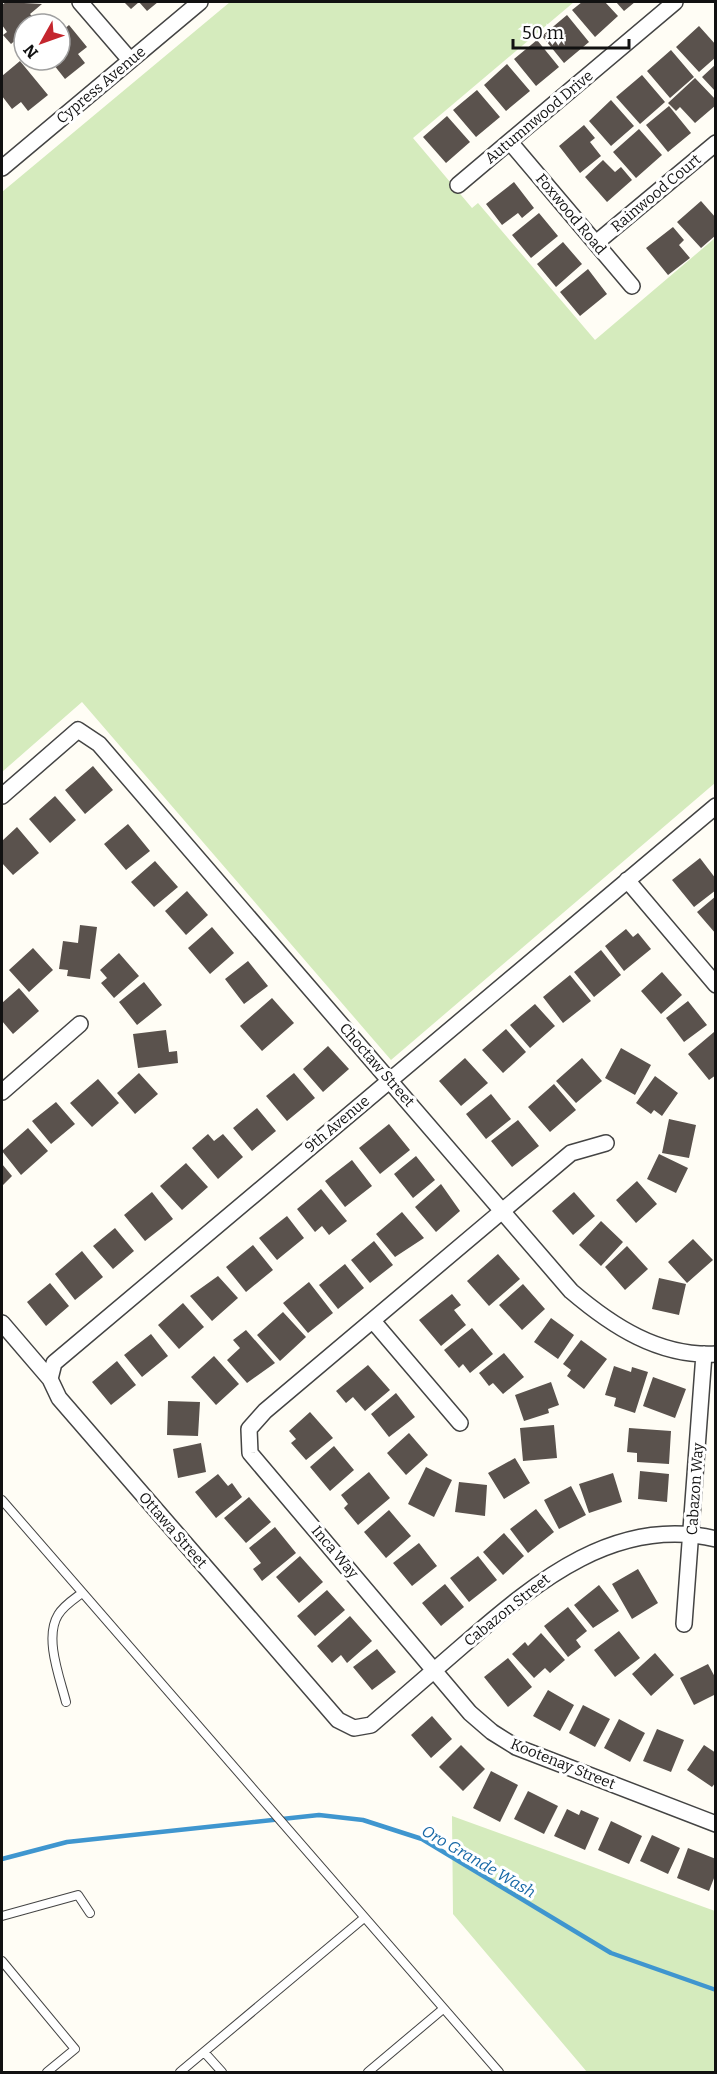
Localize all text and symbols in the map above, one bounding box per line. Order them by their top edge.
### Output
north arrow [12,12,72,72]
scale bar [513,12,628,50]
text: 50 m [522,22,564,44]
text: N [20,40,42,62]
street label: Cypress Avenue [53,43,149,127]
street label: Autumnwood Drive [481,67,597,167]
street label: Rainwood Court [607,150,705,236]
street label: Foxwood Road [532,170,610,258]
street label: Choctaw Street [336,1019,419,1111]
street label: 9th Avenue [301,1092,373,1156]
street label: Cabazon Way [683,1442,707,1536]
street label: Ottawa Street [135,1488,211,1572]
street label: Inca Way [308,1522,362,1582]
street label: Cabazon Street [460,1570,554,1650]
street label: Kootenay Street [508,1735,618,1793]
water label: Oro Grande Wash [418,1821,539,1902]

